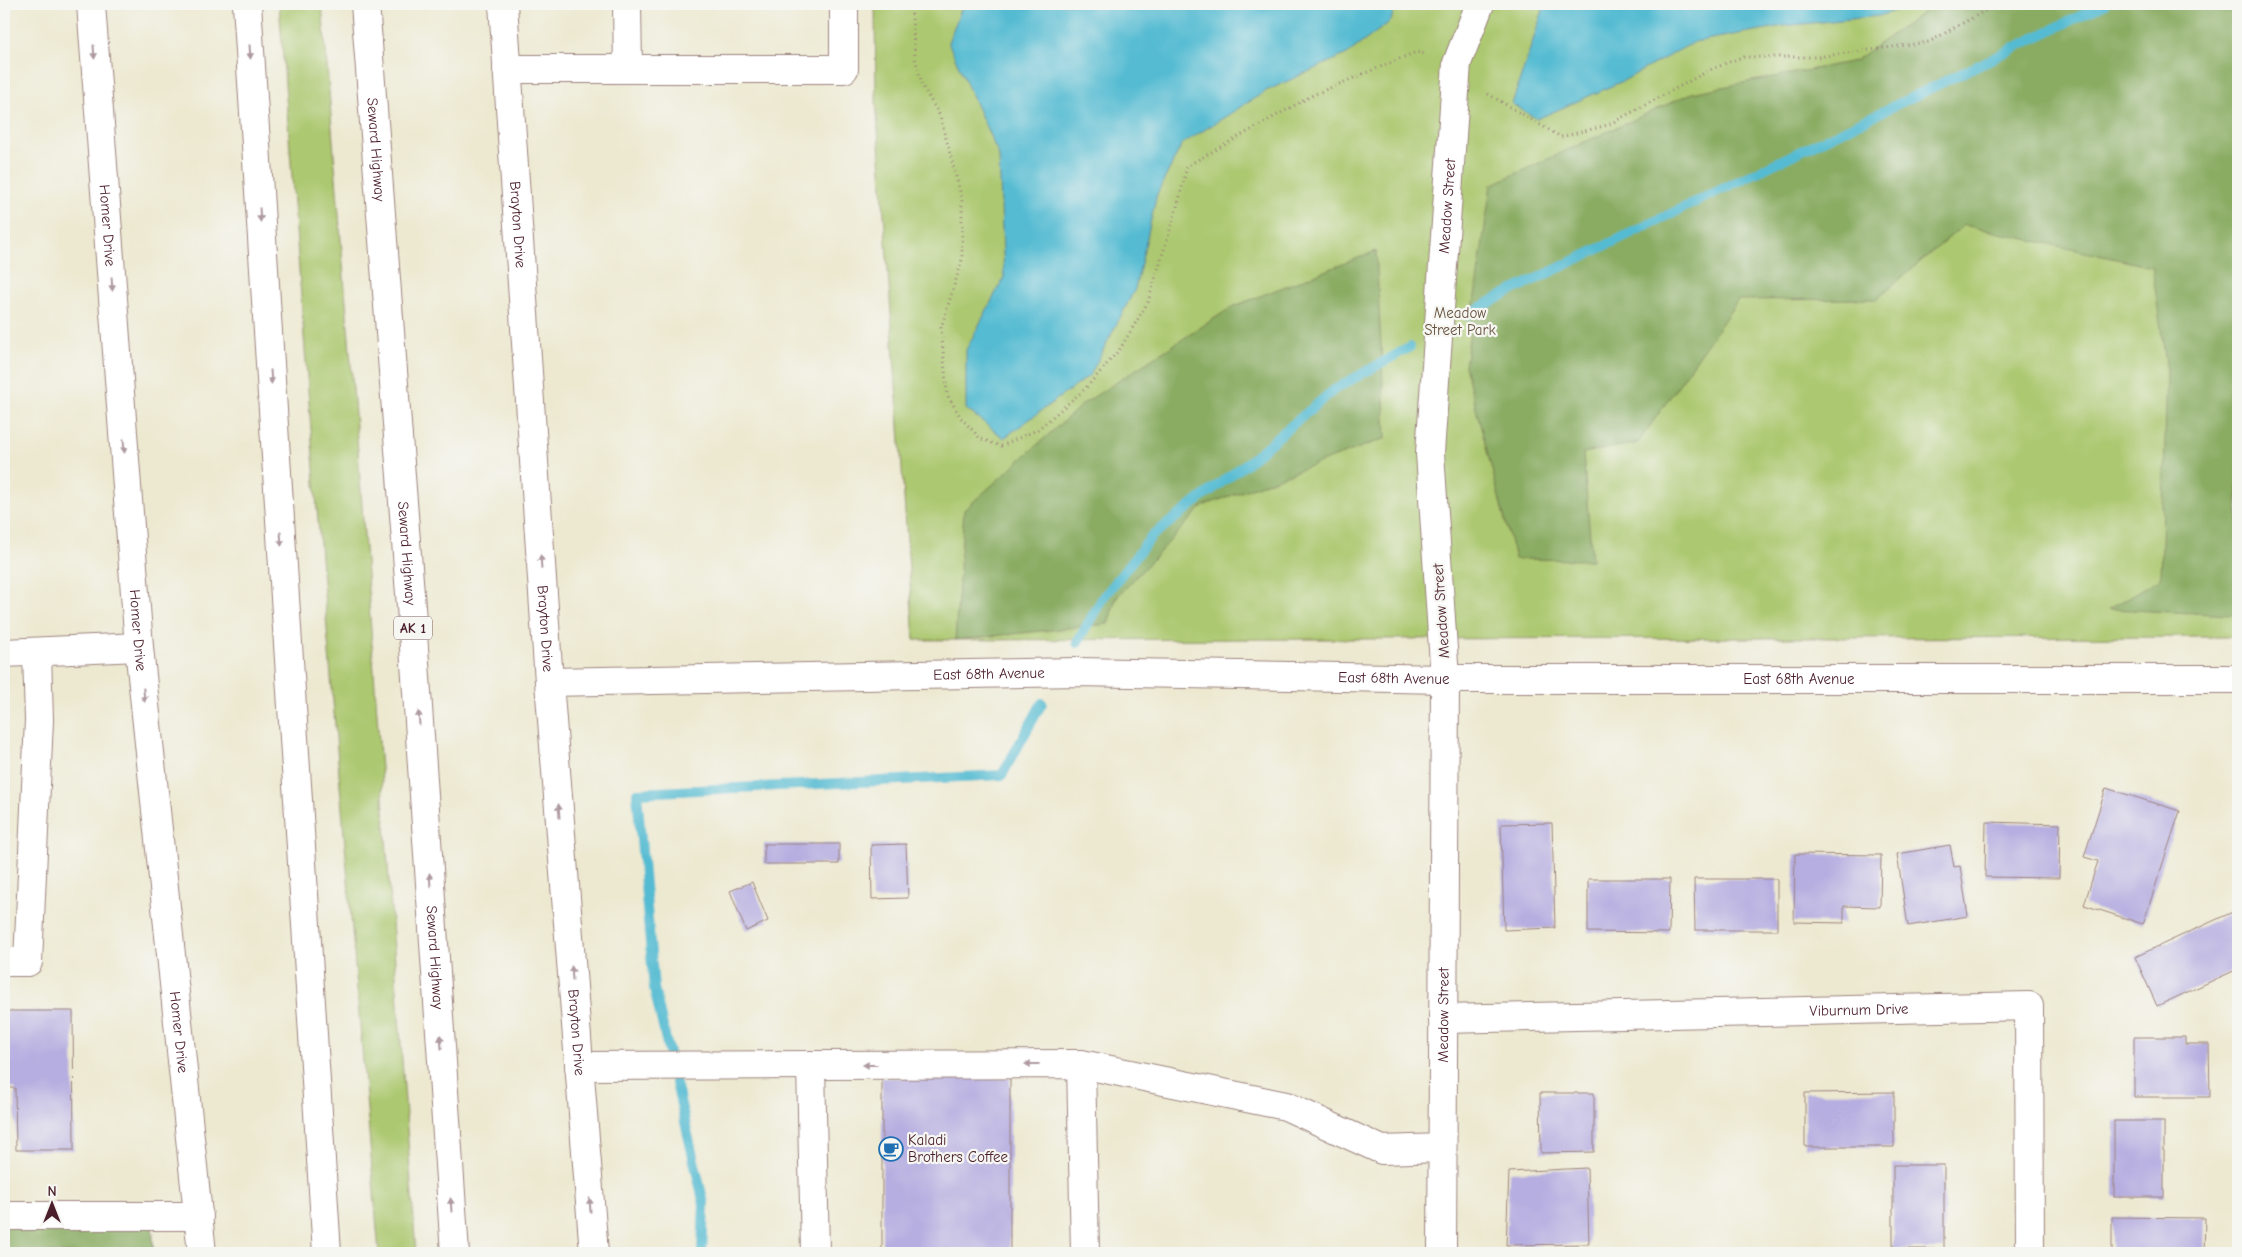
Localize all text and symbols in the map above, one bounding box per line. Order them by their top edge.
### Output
one-way arrow [91,45,99,61]
one-way arrow [247,45,255,61]
street label: Seward Highway [363,97,389,202]
street label: Meadow Street [1435,157,1459,254]
street label: Brayton Drive [506,181,530,269]
street label: Homer Drive [95,184,120,267]
one-way arrow [257,207,265,223]
one-way arrow [108,276,116,292]
park label: Meadow Street Park [1424,304,1496,339]
one-way arrow [267,369,275,385]
one-way arrow [120,439,128,455]
street label: Seward Highway [394,501,420,606]
one-way arrow [277,531,285,547]
one-way arrow [536,553,544,569]
street label: Meadow Street [1429,562,1453,659]
street label: Brayton Drive [533,585,557,673]
street label: Homer Drive [126,589,151,673]
road number: AK 1 [394,616,432,640]
street label: East 68th Avenue [933,664,1045,684]
street label: East 68th Avenue [1338,668,1450,688]
street label: East 68th Avenue [1743,670,1855,688]
one-way arrow [140,688,148,704]
one-way arrow [414,710,422,726]
one-way arrow [555,803,563,819]
one-way arrow [425,872,433,888]
street label: Seward Highway [422,905,447,1010]
one-way arrow [567,965,575,981]
street label: Meadow Street [1434,967,1452,1063]
street label: Brayton Drive [564,988,589,1077]
street label: Homer Drive [166,990,192,1074]
street label: Viburnum Drive [1809,1000,1909,1020]
one-way arrow [436,1034,444,1050]
one-way arrow [1024,1060,1040,1068]
one-way arrow [862,1061,878,1069]
place label: Kaladi Brothers Coffee [908,1131,1009,1166]
cafe icon: Kaladi Brothers Coffee [878,1136,904,1162]
north arrow [28,1180,78,1230]
text: N [47,1183,57,1200]
one-way arrow [447,1196,455,1212]
one-way arrow [585,1196,593,1212]

